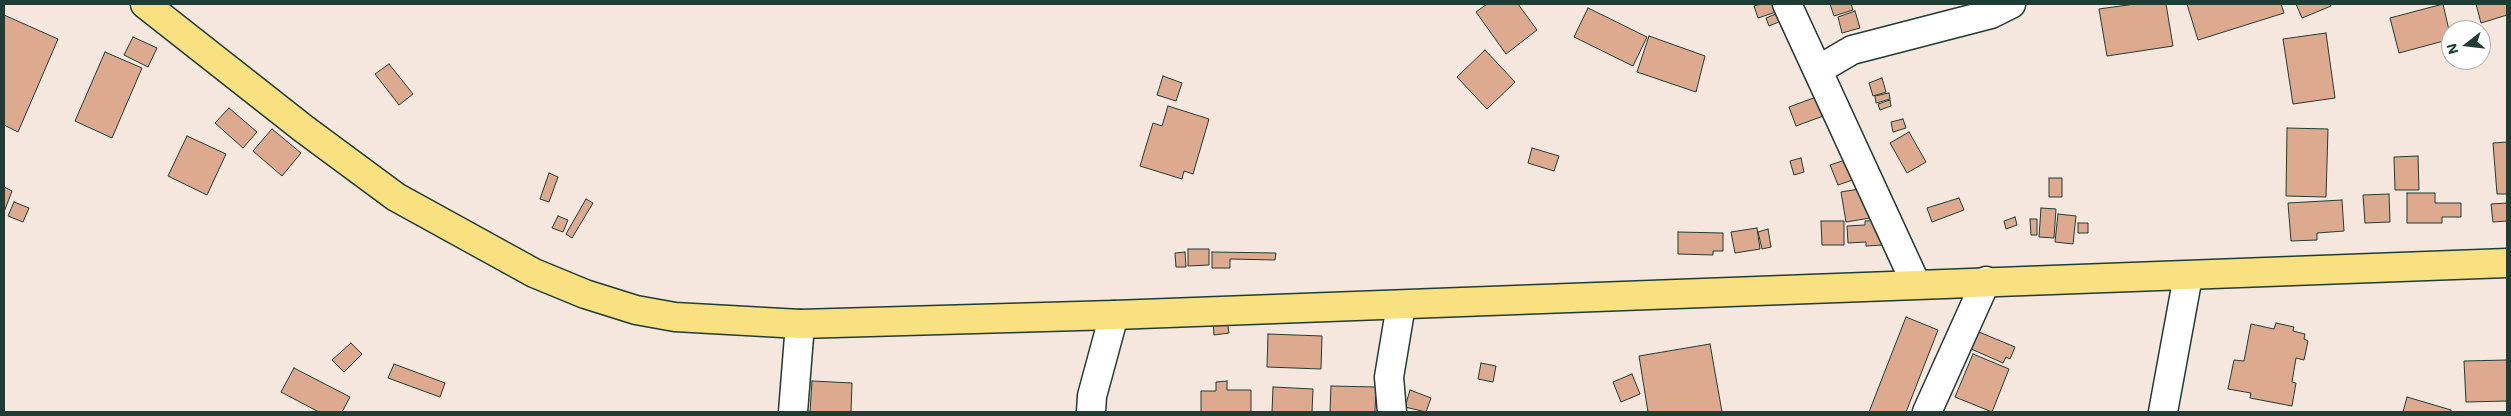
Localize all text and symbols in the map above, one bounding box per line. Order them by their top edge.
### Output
north arrow [2441,20,2491,70]
text: N [2441,41,2463,57]

